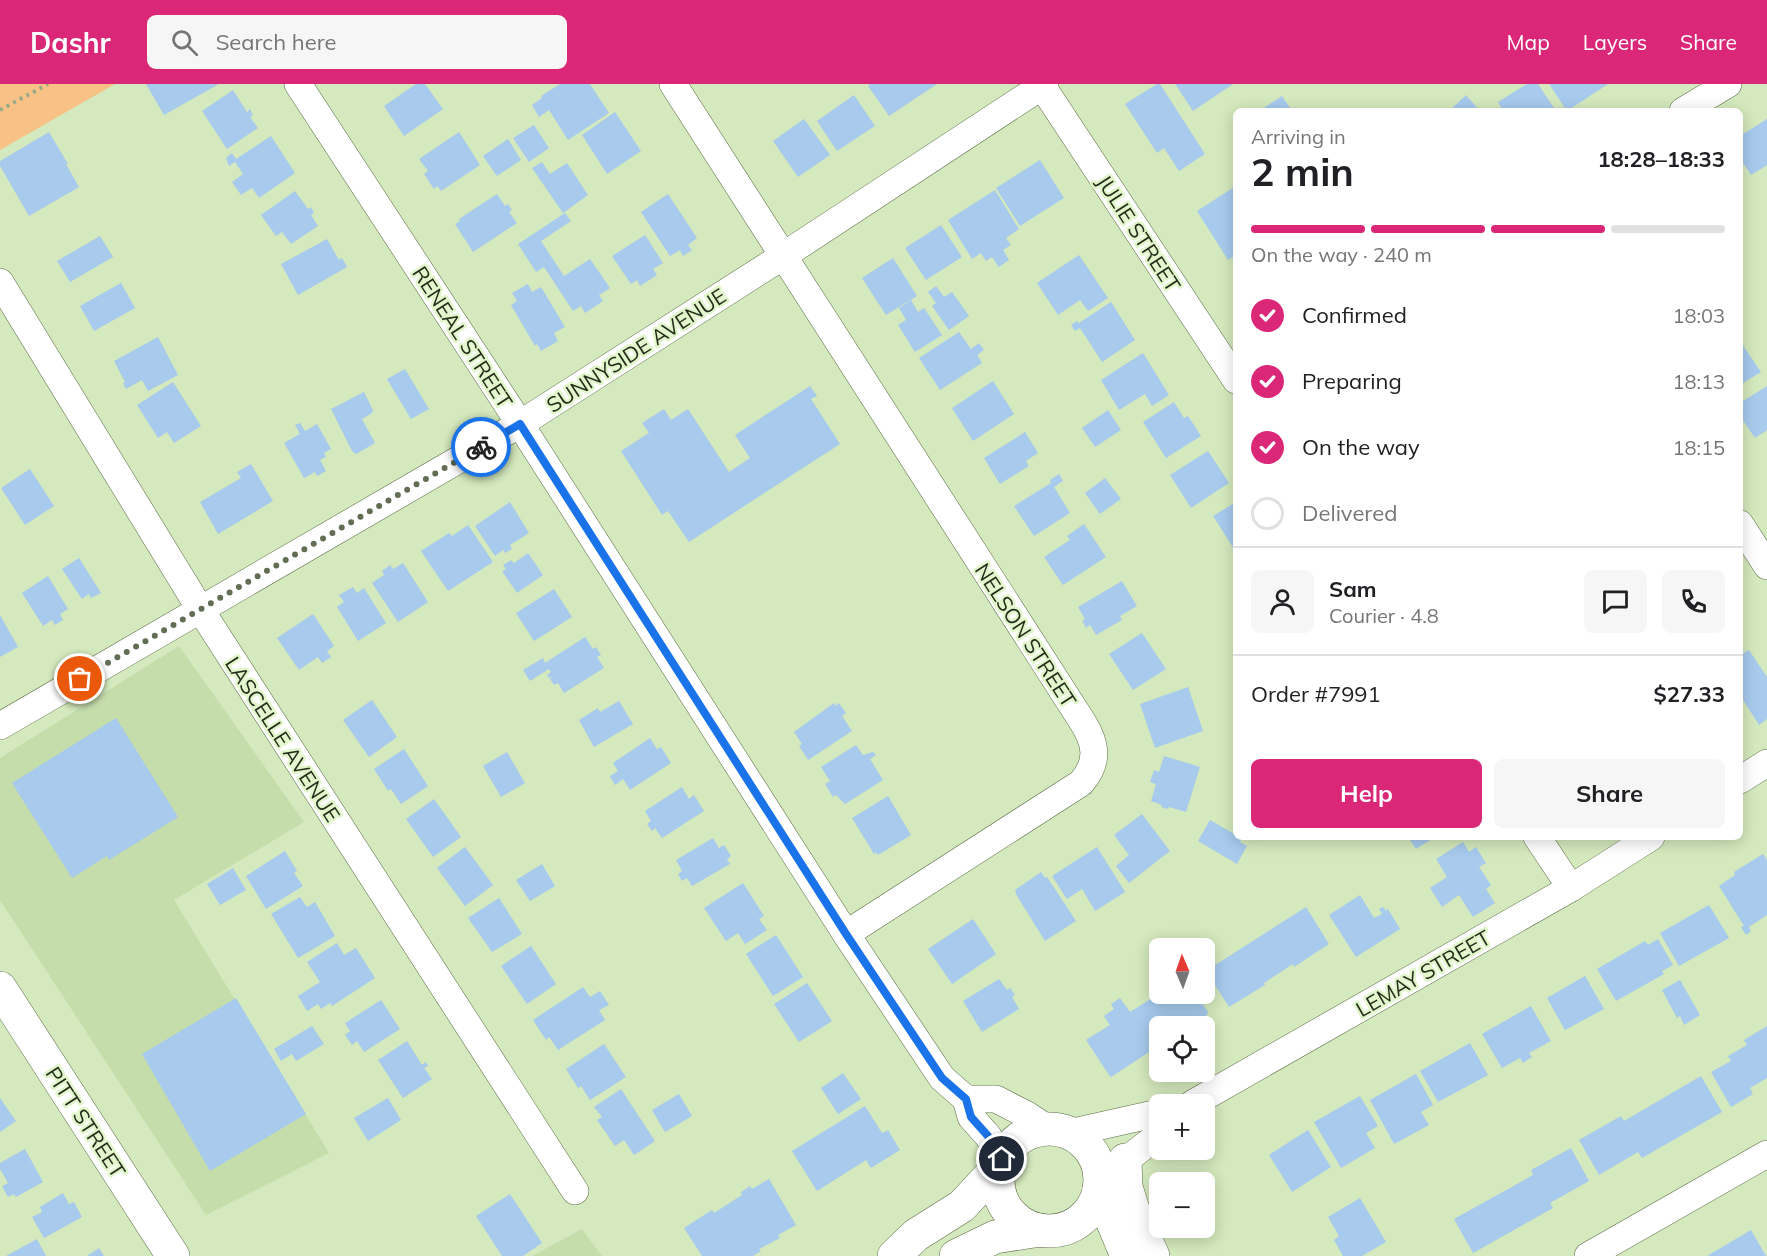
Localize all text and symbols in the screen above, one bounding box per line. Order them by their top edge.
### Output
search box [147,15,567,69]
text: Dashr [30,25,111,60]
icon: search [168,26,201,59]
text: Search here [216,28,337,56]
text: Map [1507,29,1550,55]
text: Layers [1583,29,1647,55]
text: Share [1680,29,1737,55]
text: Arriving in [1251,124,1346,149]
text: 18:28–18:33 [1597,145,1725,173]
text: 2 min [1251,147,1354,196]
street label: JULIE STREET [1092,170,1187,297]
text: On the way · 240 m [1251,242,1432,267]
street label: RENEAL STREET [407,261,519,413]
street label: SUNNYSIDE AVENUE [541,282,731,418]
icon: check [1251,299,1284,332]
text: Confirmed [1302,301,1407,329]
text: 18:03 [1672,303,1725,328]
icon: check [1251,365,1284,398]
text: Preparing [1302,367,1402,395]
text: 18:13 [1672,369,1725,394]
courier [451,417,511,477]
icon: bike [465,431,498,464]
icon: check [1251,431,1284,464]
text: On the way [1302,433,1420,461]
text: 18:15 [1672,435,1725,460]
text: Delivered [1302,499,1397,527]
street label: NELSON STREET [970,558,1082,712]
button: person [1251,570,1314,633]
button: chat [1584,570,1647,633]
button: phone [1662,570,1725,633]
text: Sam [1329,575,1377,603]
text: Courier · 4.8 [1329,603,1439,628]
street label: LASCELLE AVENUE [220,652,346,826]
pin [54,653,105,704]
icon: bag [63,662,96,695]
text: Order #7991 [1251,680,1381,708]
text: $27.33 [1654,680,1725,708]
button: Help [1251,759,1482,828]
button: Share [1494,759,1725,828]
street label: LEMAY STREET [1351,924,1495,1022]
north arrow [1149,938,1215,1004]
map controls [1149,938,1215,1238]
button: locate [1149,1016,1215,1082]
street label: PITT STREET [40,1062,132,1183]
button: + [1149,1094,1215,1160]
pin [976,1133,1027,1184]
icon: home [985,1142,1018,1175]
button: − [1149,1172,1215,1238]

